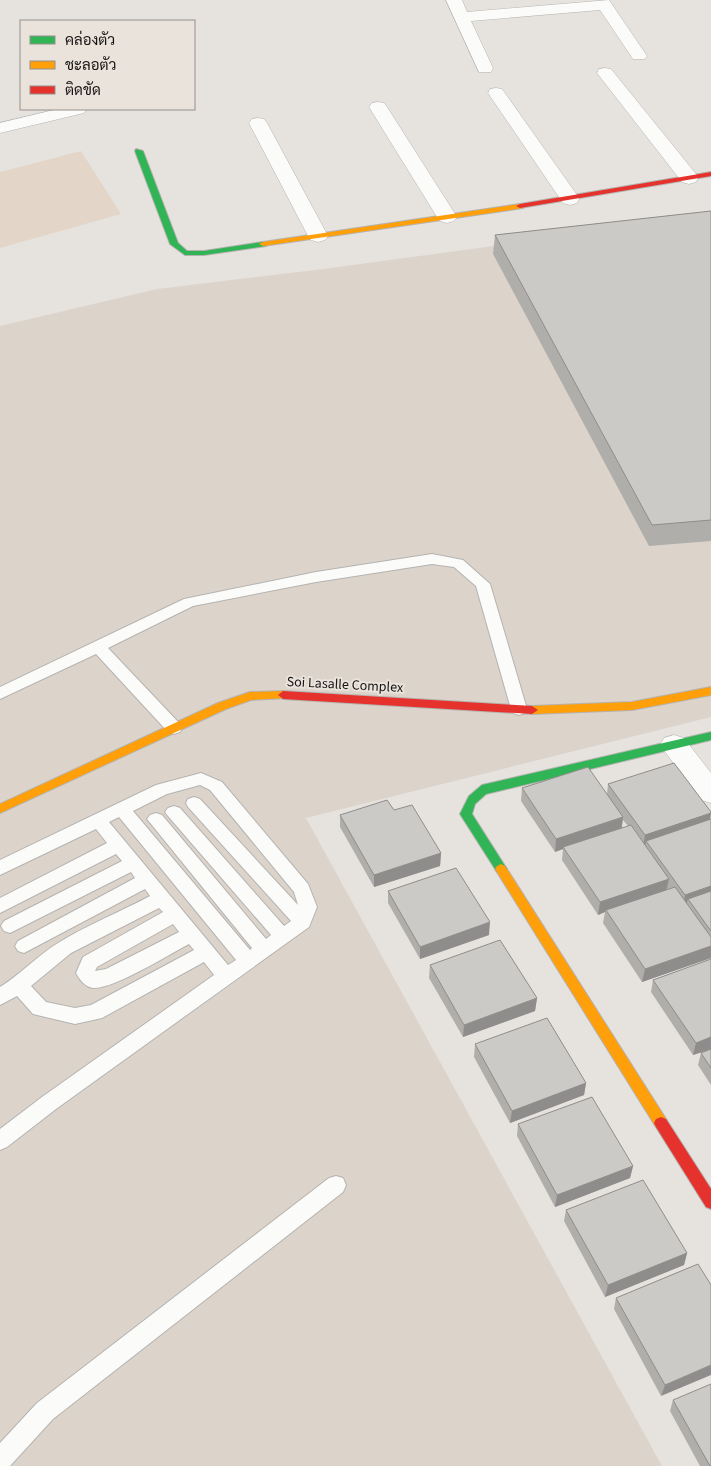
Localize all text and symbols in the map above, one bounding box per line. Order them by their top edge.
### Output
legend [20,20,195,110]
text: คล่องตัว [65,30,115,51]
text: ชะลอตัว [65,55,116,76]
text: ติดขัด [65,80,101,101]
street label: Soi Lasalle Complex [286,672,404,698]

